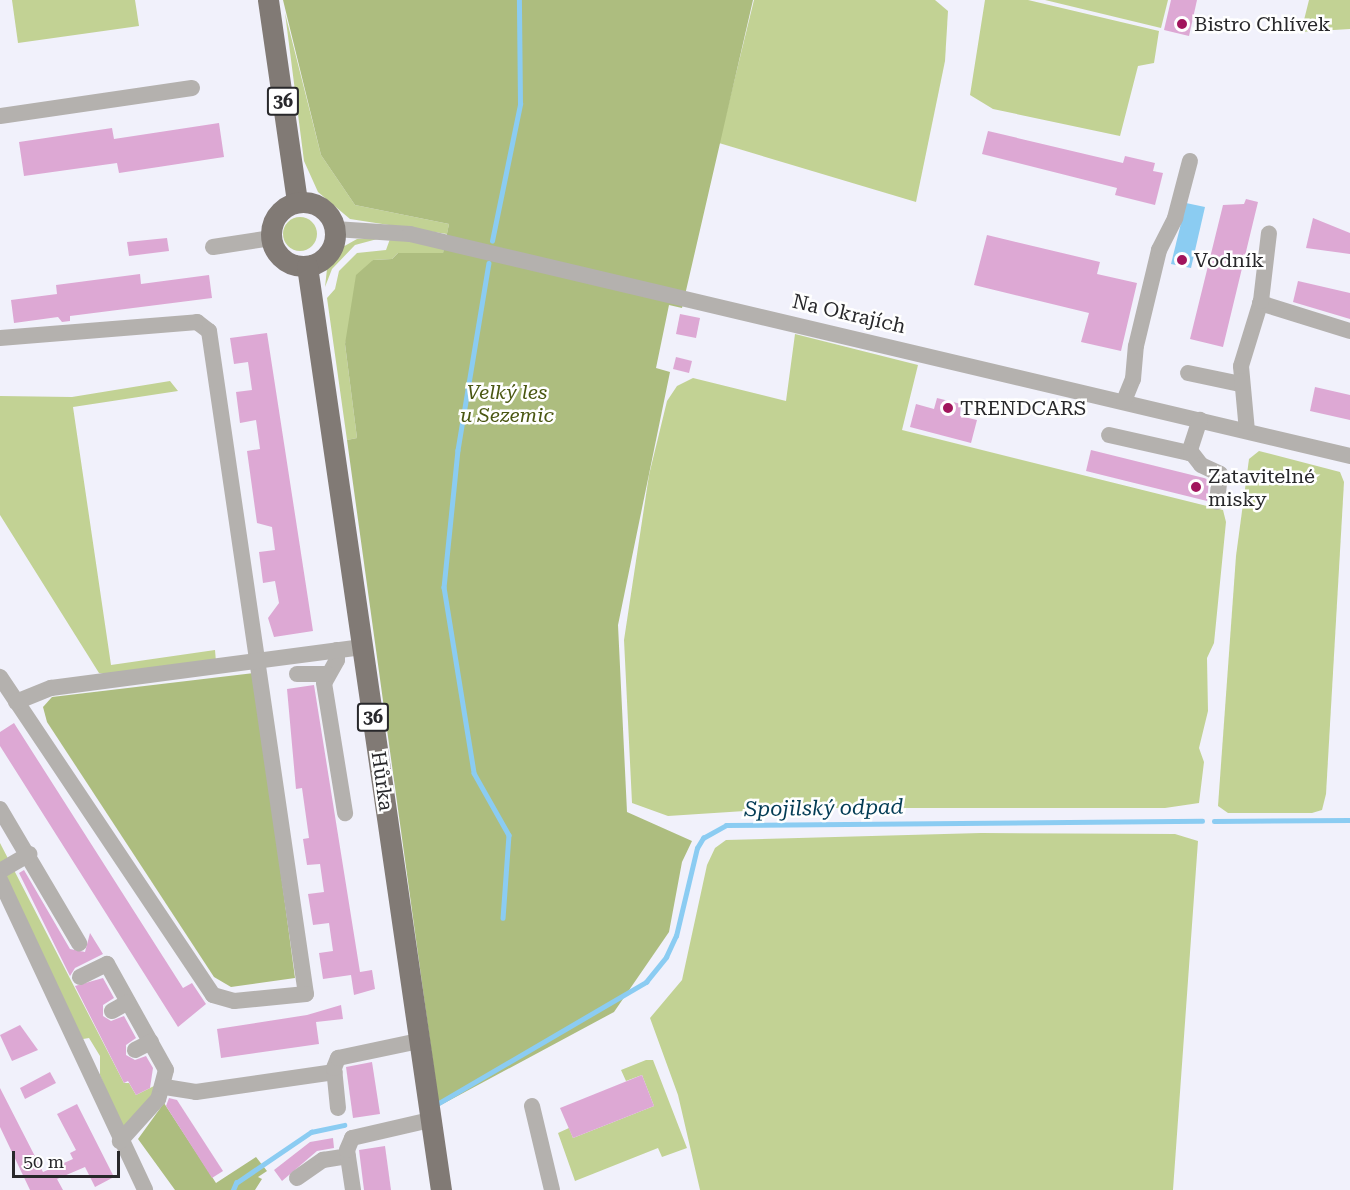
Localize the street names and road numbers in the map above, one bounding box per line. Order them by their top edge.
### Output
road number: 36 [266,86,300,116]
street label: Na Okrajích [790,289,908,339]
road number: 36 [356,702,389,732]
street label: Hůrka [366,750,398,812]

